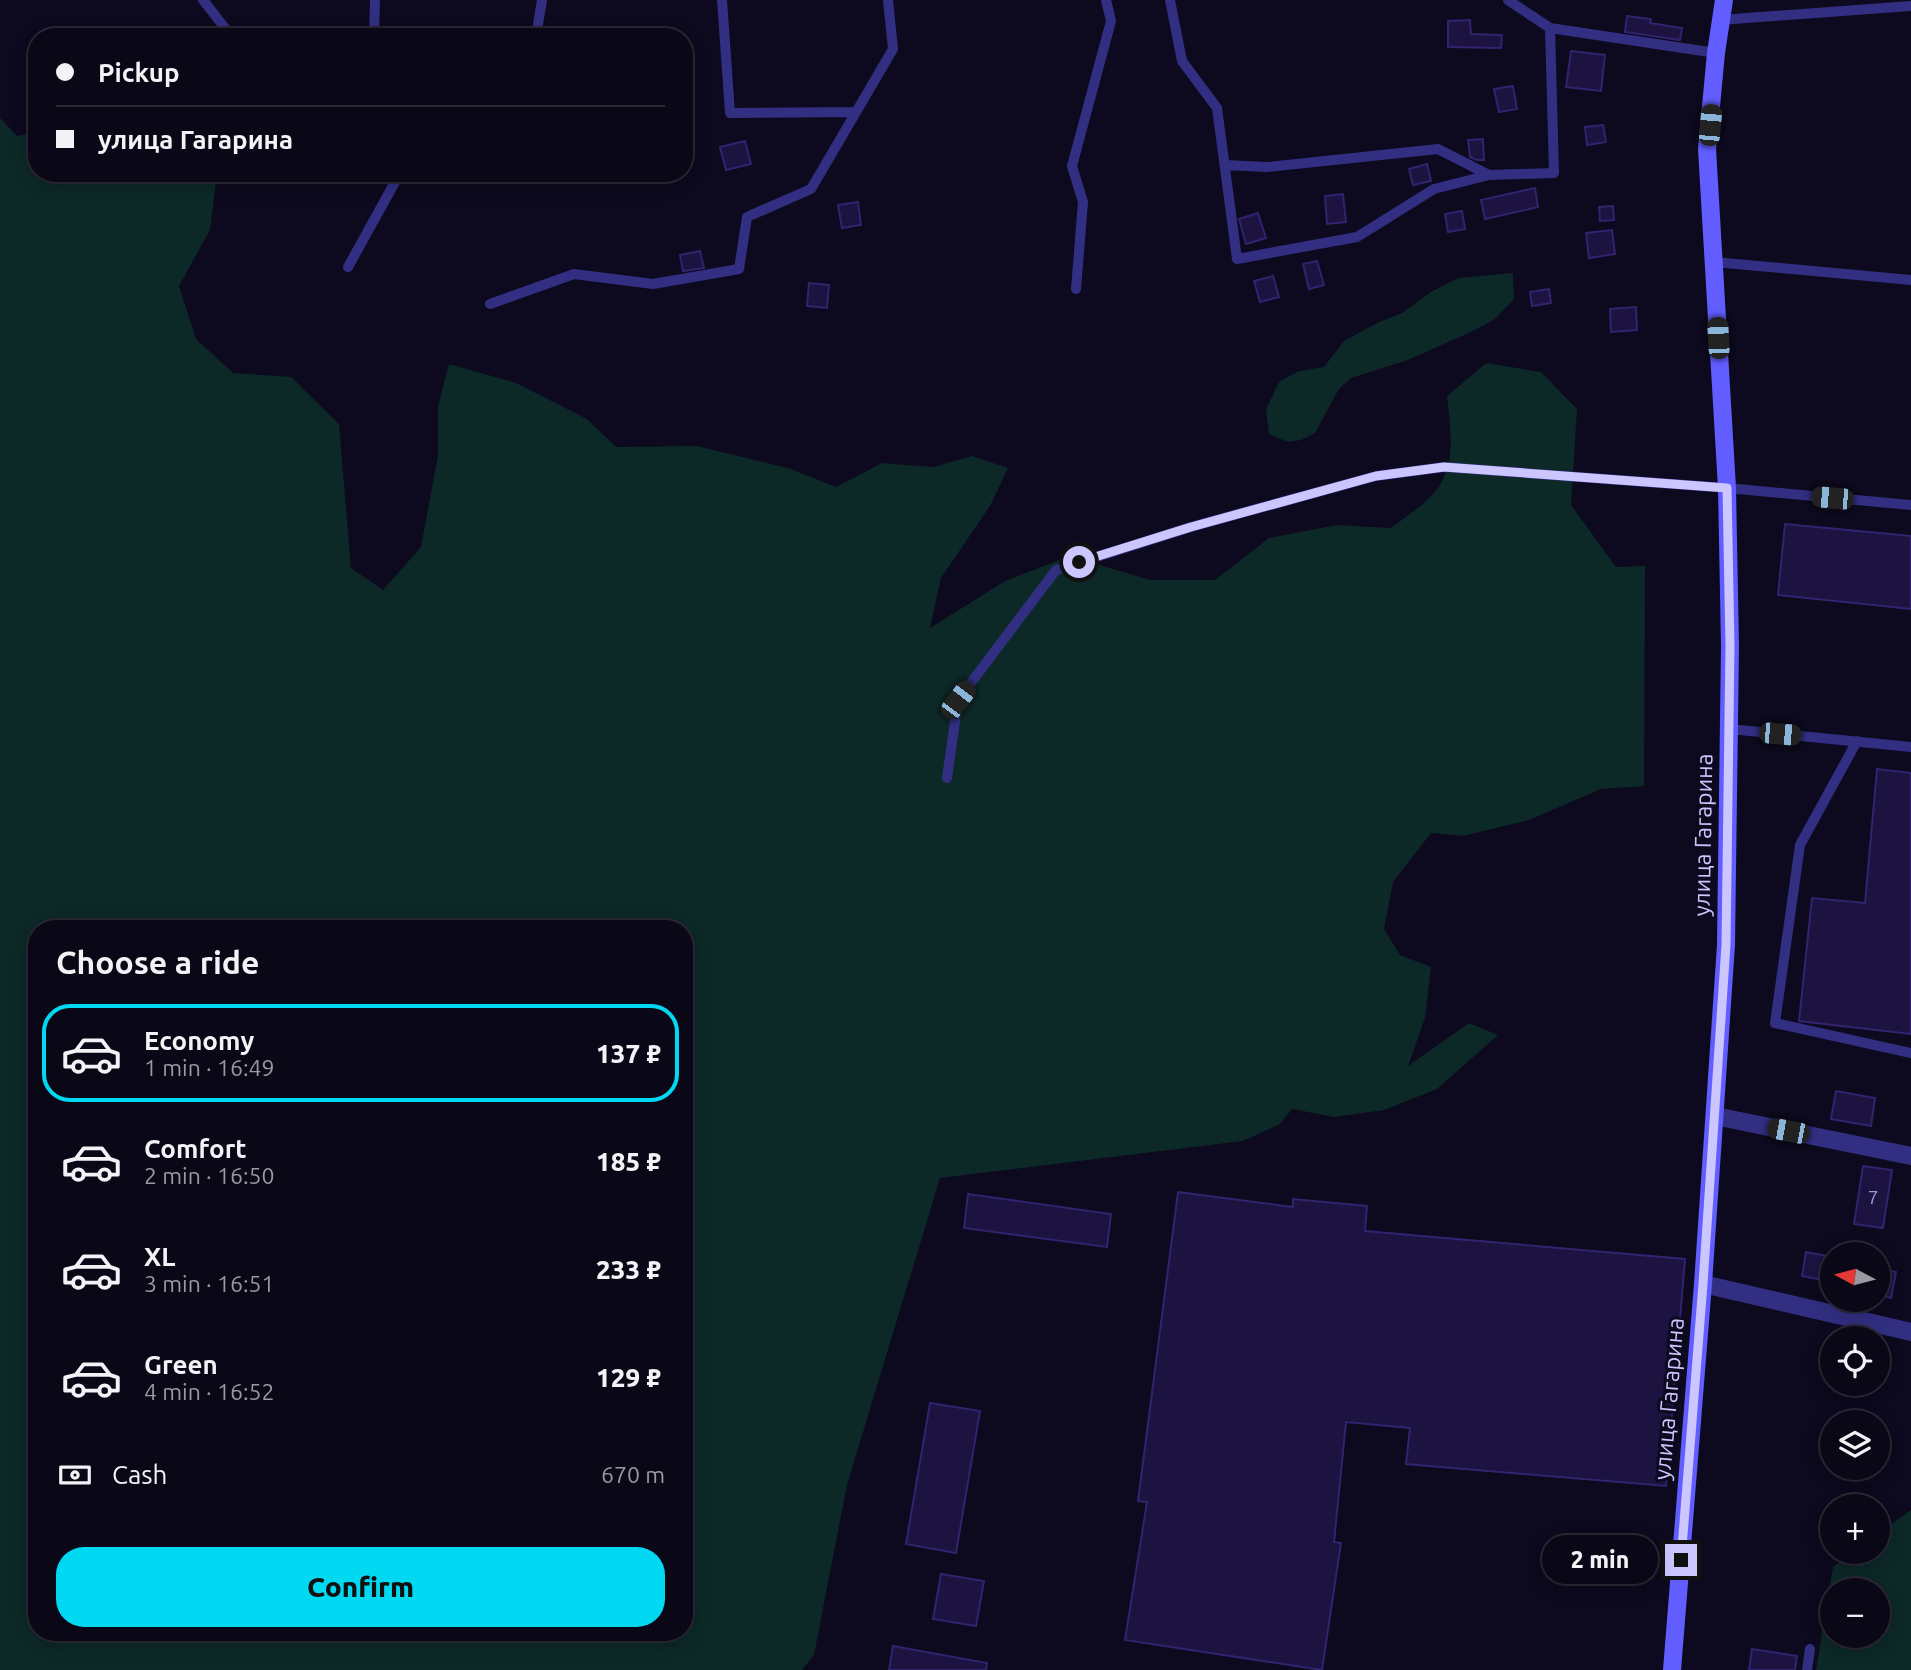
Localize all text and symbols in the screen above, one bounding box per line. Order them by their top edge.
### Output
text: Pickup [98,58,180,87]
car [1698,103,1723,147]
text: улица Гагарина [98,125,293,154]
car [1707,316,1730,360]
car [1811,486,1854,510]
route start [1063,546,1095,578]
car [937,677,980,723]
car [1759,722,1802,746]
street label: улица Гагарина [1689,753,1716,917]
text: Choose a ride [56,944,259,980]
icon: car [60,1022,123,1085]
text: Economy [144,1026,254,1055]
text: 137 ₽ [596,1039,661,1068]
text: 1 min · 16:49 [144,1055,275,1080]
car [1766,1117,1811,1145]
icon: car [60,1130,123,1193]
text: Comfort [144,1134,247,1163]
text: 185 ₽ [596,1147,661,1176]
text: 2 min · 16:50 [144,1163,275,1188]
house number: 7 [1868,1186,1878,1208]
icon: car [60,1238,123,1301]
text: XL [144,1242,175,1271]
north arrow [1820,1242,1890,1312]
map controls [1820,1242,1890,1648]
text: 233 ₽ [596,1255,661,1284]
text: 3 min · 16:51 [144,1271,275,1296]
street label: улица Гагарина [1649,1317,1688,1481]
button: locate [1820,1326,1890,1396]
icon: car [60,1346,123,1409]
text: Green [144,1350,218,1379]
text: 129 ₽ [596,1363,661,1392]
text: 4 min · 16:52 [144,1379,275,1404]
button: layers [1820,1410,1890,1480]
icon: cash [56,1456,94,1494]
text: Cash [112,1460,167,1489]
text: 670 m [601,1462,665,1487]
button: + [1820,1494,1890,1564]
callout: 2 min [1541,1536,1656,1584]
route end [1665,1544,1697,1576]
button: Confirm [56,1547,665,1627]
text: 2 min [1571,1547,1629,1572]
button: − [1820,1578,1890,1648]

